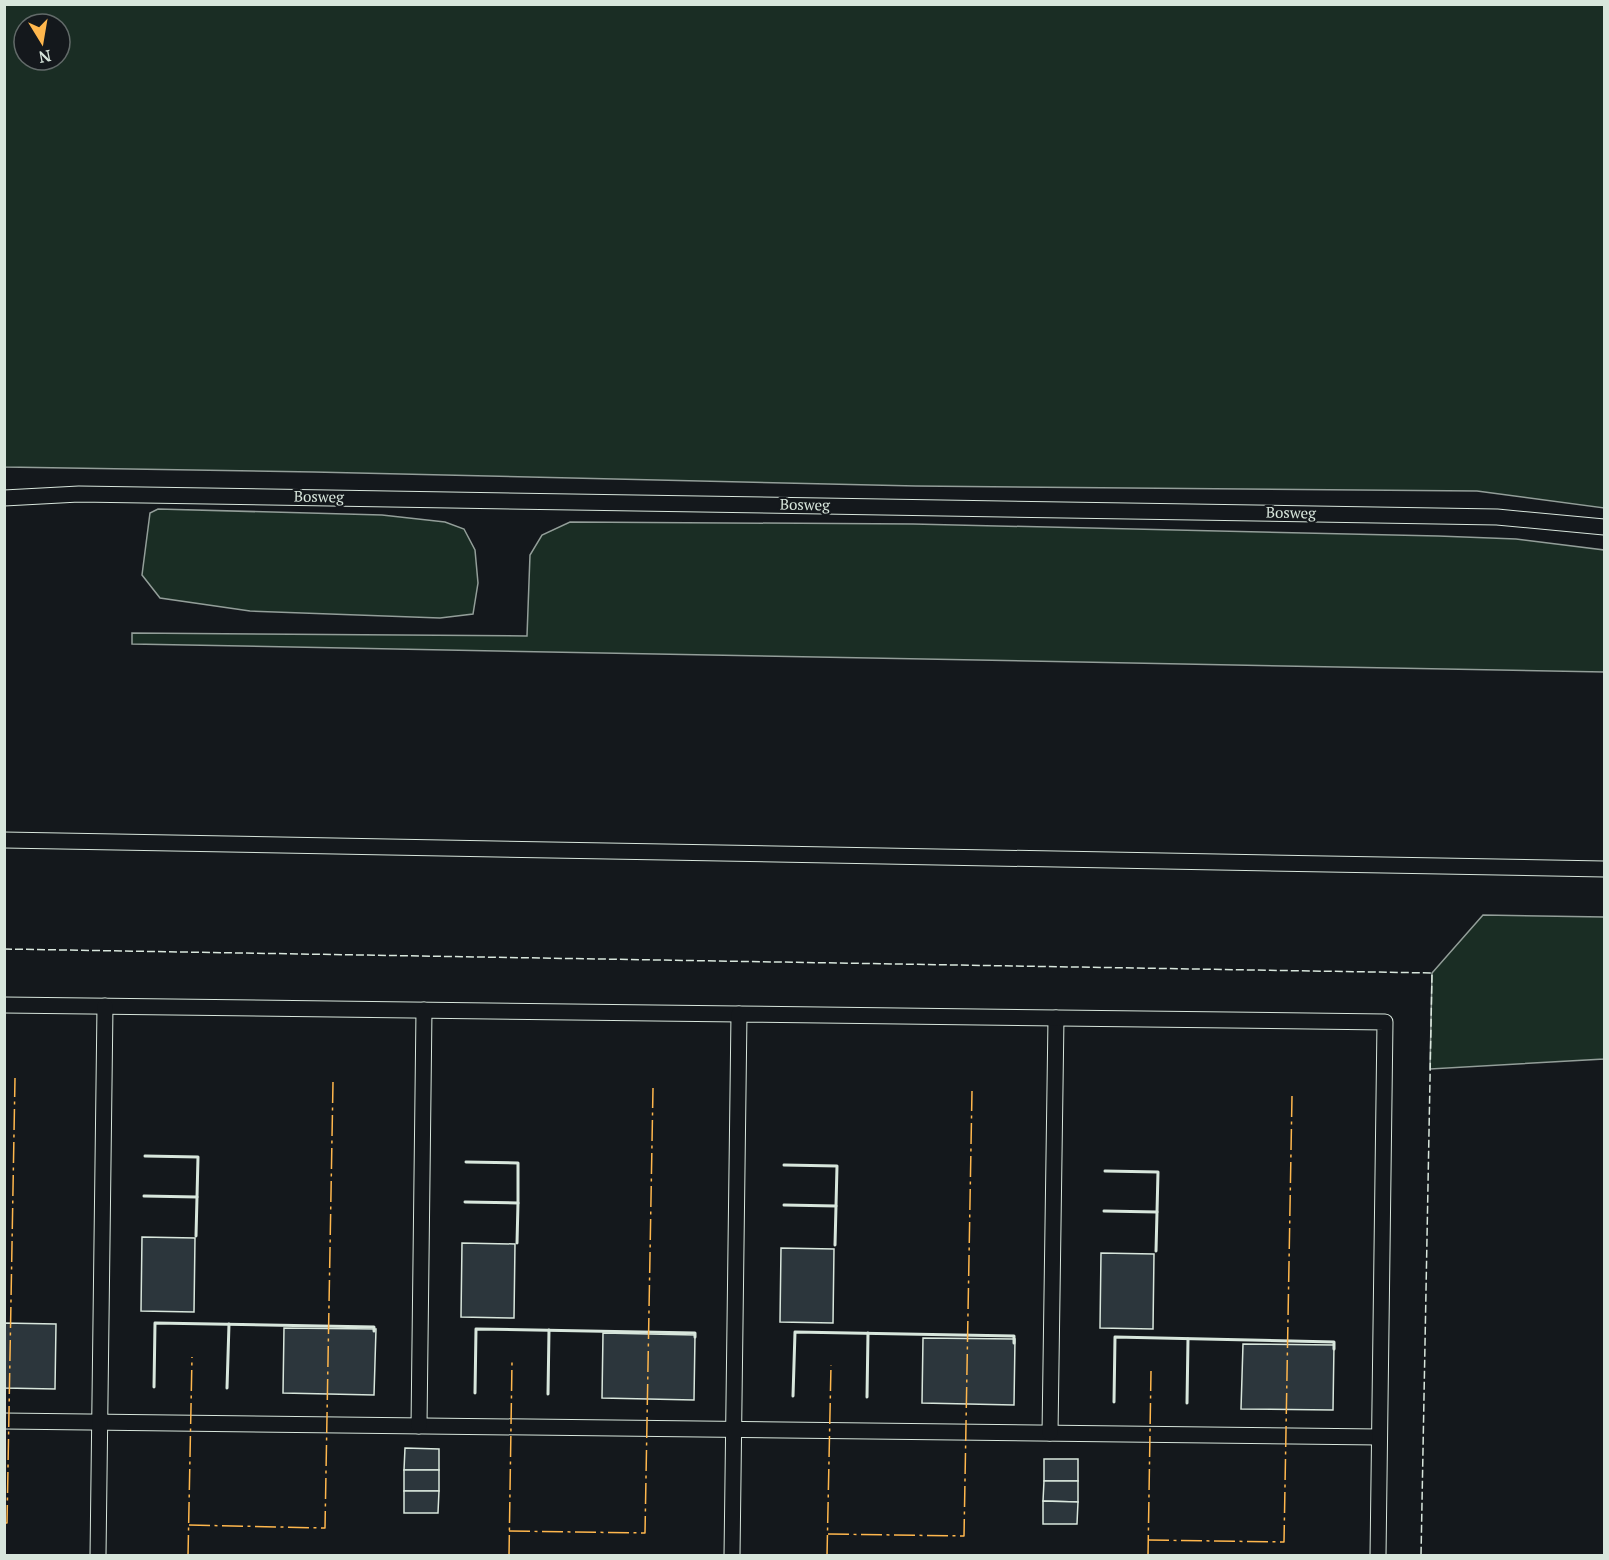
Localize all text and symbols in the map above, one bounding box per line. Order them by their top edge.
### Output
north arrow [12,12,72,72]
text: N [37,45,53,69]
street label: Bosweg [294,486,345,506]
street label: Bosweg [780,494,831,514]
street label: Bosweg [1266,502,1317,522]

